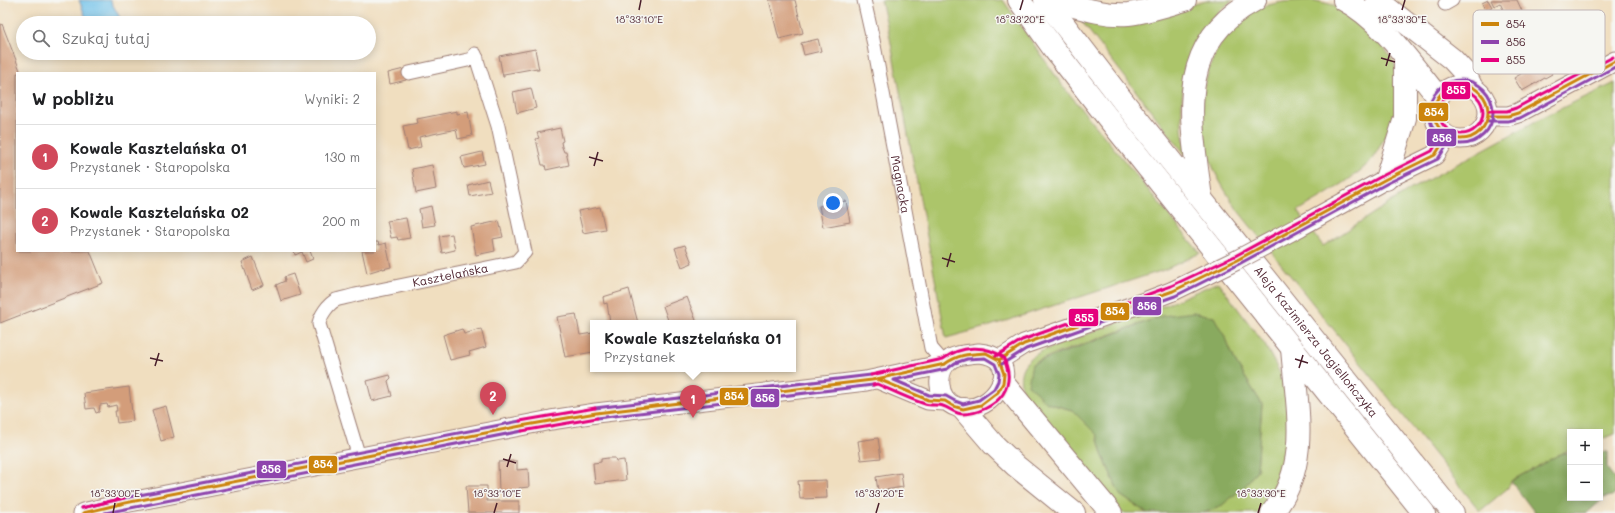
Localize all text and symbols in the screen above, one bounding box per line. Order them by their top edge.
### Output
legend [1473,10,1605,74]
text: 18°33'10"E [615,12,663,26]
text: 18°33'20"E [995,12,1045,26]
text: 18°33'30"E [1377,12,1427,26]
search box [16,16,376,60]
text: 854 [1506,16,1526,31]
icon: search [30,27,52,49]
text: Szukaj tutaj [62,28,150,48]
text: 856 [1506,34,1526,49]
text: 855 [1506,52,1525,67]
line badge: 855 [1441,81,1471,100]
text: 855 [1446,82,1466,97]
text: W pobliżu [32,87,114,109]
text: Wyniki: 2 [304,90,360,107]
line badge: 854 [1418,102,1449,122]
text: 854 [1424,104,1444,119]
line badge: 856 [1426,128,1457,147]
text: 856 [1432,130,1452,145]
text: Kowale Kasztelańska 01 [70,138,247,158]
text: 1 [42,148,48,165]
text: 130 m [324,148,360,165]
street label: Magnacka [888,154,915,215]
text: Przystanek · Staropolska [70,158,230,175]
your location [823,193,843,213]
text: Kowale Kasztelańska 02 [70,202,249,222]
text: 2 [41,212,49,229]
text: 200 m [322,212,360,229]
text: Przystanek · Staropolska [70,222,230,239]
street label: Kasztelańska [411,259,489,290]
street label: Aleja Kazimierza Jagiellończyka [1251,262,1382,420]
line badge: 856 [1132,296,1162,316]
text: 856 [1137,298,1157,313]
line badge: 854 [1100,302,1130,321]
text: 854 [1105,303,1125,318]
line badge: 855 [1068,308,1099,327]
text: 855 [1074,310,1094,325]
popup [590,320,796,372]
text: Kowale Kasztelańska 01 [604,328,782,348]
text: Przystanek [604,348,675,365]
pin: 2 [480,382,506,415]
pin: 1 [680,385,706,418]
line badge: 854 [719,387,749,406]
text: 854 [724,388,744,403]
line badge: 856 [750,388,780,408]
text: 856 [755,390,775,405]
map controls [1567,429,1603,501]
button: + [1567,429,1603,465]
line badge: 854 [308,455,338,474]
text: 854 [313,456,333,471]
line badge: 856 [256,460,287,479]
text: 856 [261,461,281,476]
button: − [1567,465,1603,501]
text: 18°33'00"E [90,486,140,500]
text: 18°33'10"E [473,486,521,500]
text: 18°33'20"E [854,486,904,500]
text: 18°33'30"E [1236,486,1286,500]

